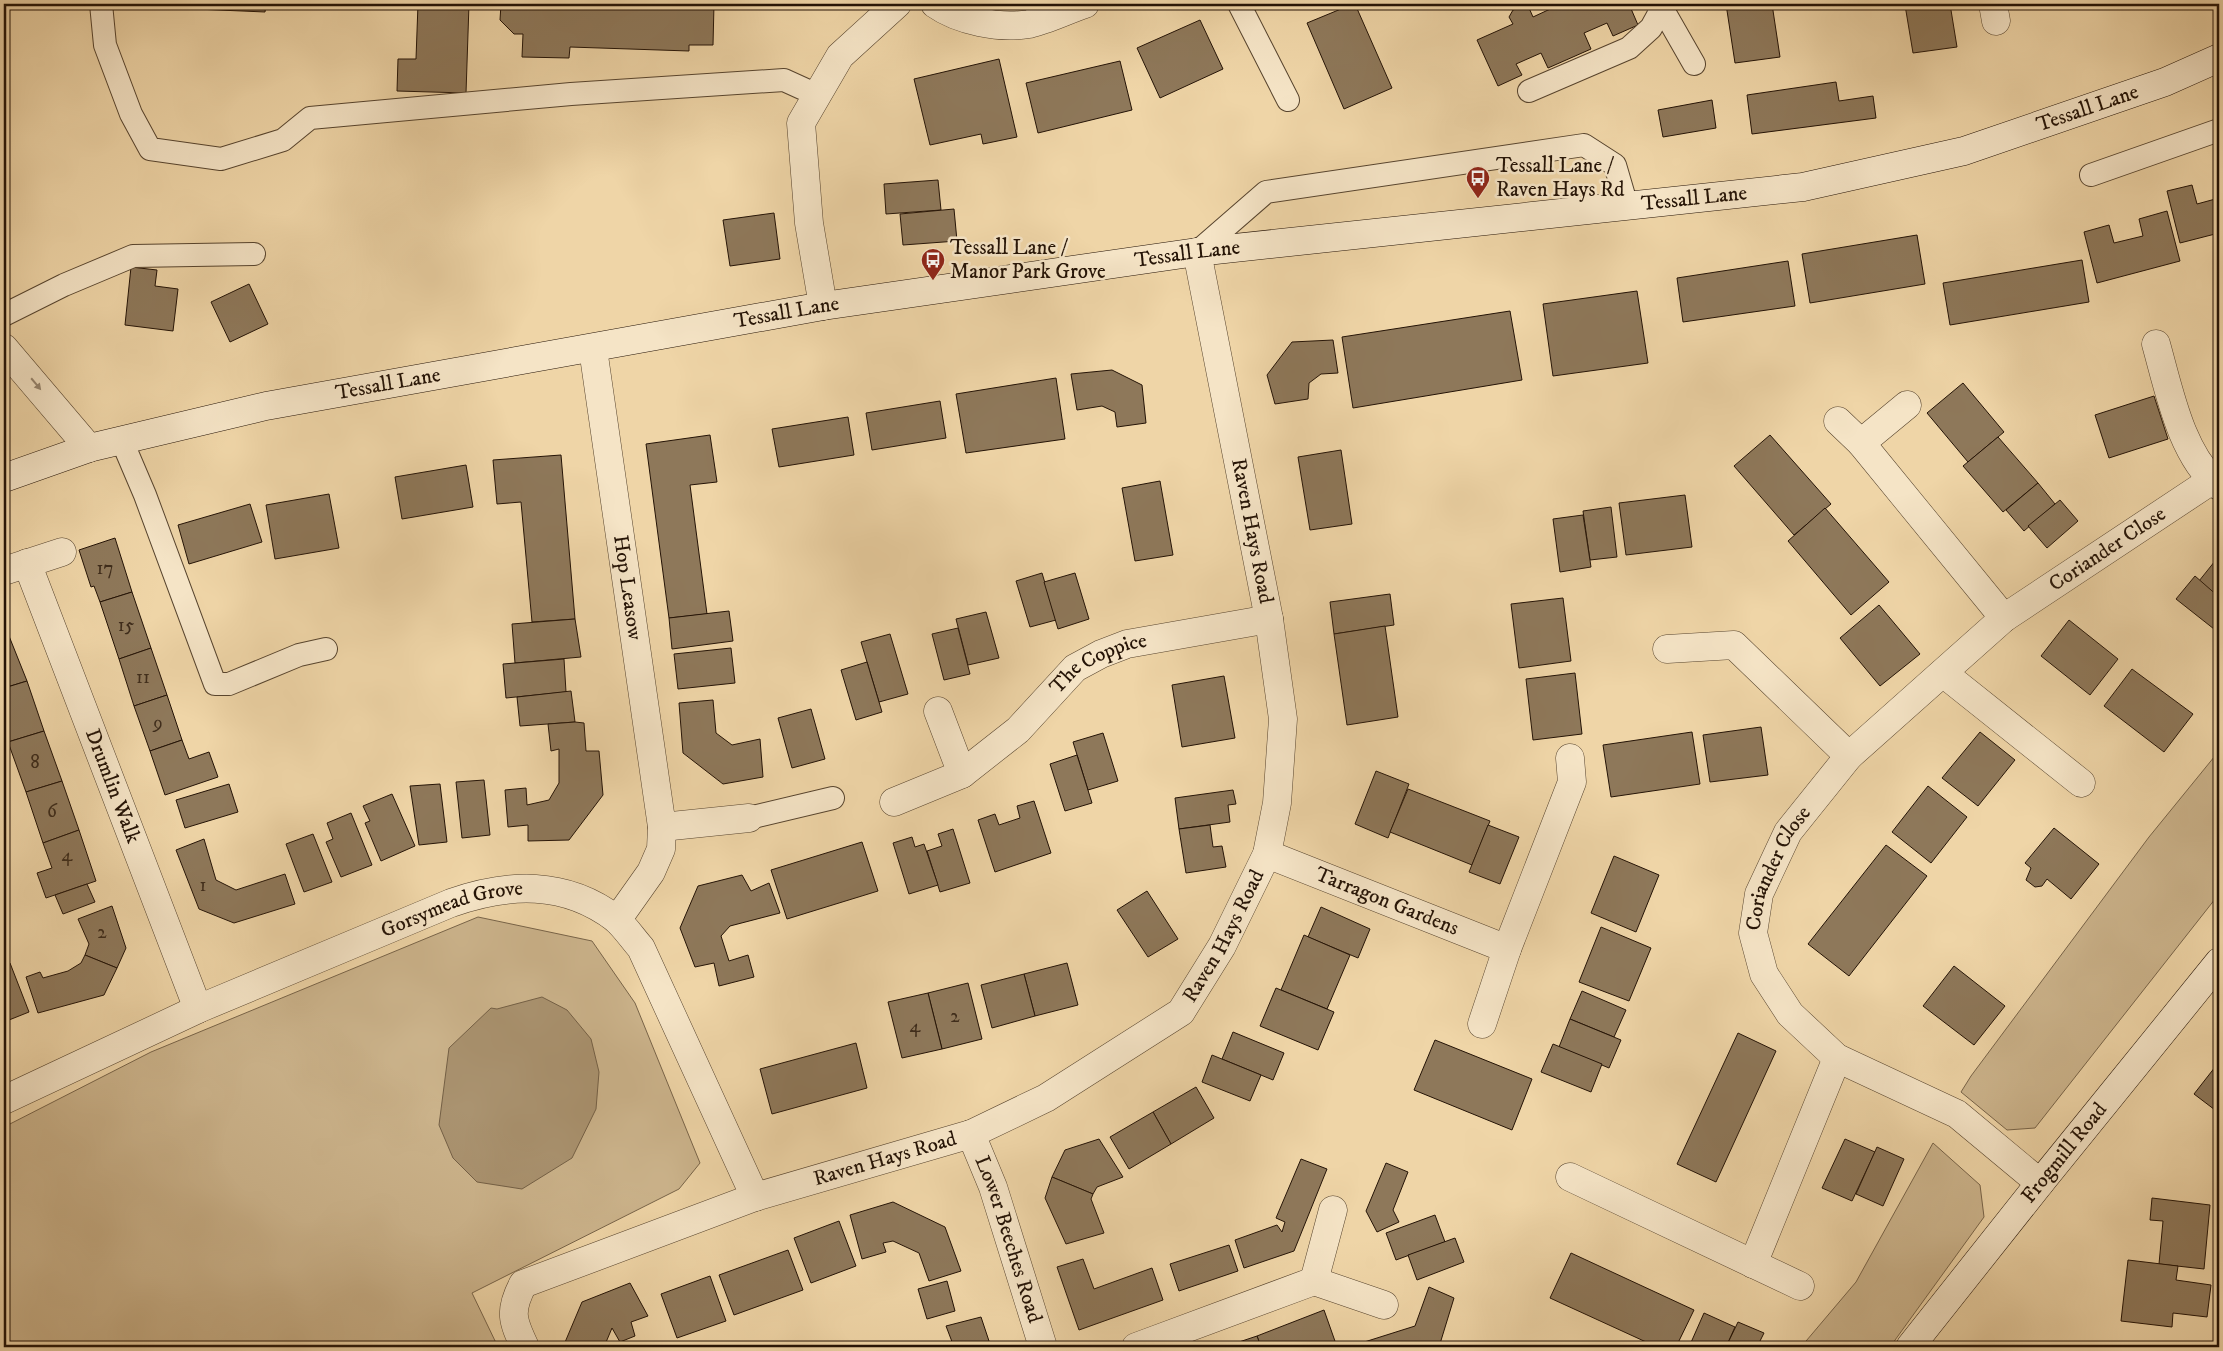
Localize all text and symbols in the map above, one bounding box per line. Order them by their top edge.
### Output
street label: Tessall Lane [2033,79,2142,138]
place label: Tessall Lane / Raven Hays Rd [1496,153,1625,203]
bus stop icon: Tessall Lane / Raven Hays Rd [1465,165,1491,199]
street label: Tessall Lane [1640,180,1749,217]
street label: Tessall Lane [1133,234,1242,274]
place label: Tessall Lane / Manor Park Grove [950,235,1106,285]
bus stop icon: Tessall Lane / Manor Park Grove [920,247,946,281]
street label: Tessall Lane [732,291,841,335]
street label: Tessall Lane [333,362,443,406]
one-way arrow [31,377,42,390]
street label: Raven Hays Road [1225,456,1279,606]
street label: Coriander Close [2044,501,2171,597]
street label: Hop Leasow [607,533,648,642]
house number: 17 [97,557,114,580]
house number: 15 [118,614,135,637]
street label: The Coppice [1044,628,1149,700]
house number: 11 [136,666,150,689]
house number: 9 [152,712,163,735]
street label: Drumlin Walk [79,725,146,848]
house number: 8 [30,751,40,774]
house number: 6 [47,800,58,823]
street label: Coriander Close [1741,801,1817,932]
house number: 4 [62,844,74,867]
street label: Tarragon Gardens [1311,861,1462,942]
street label: Raven Hays Road [1177,865,1271,1008]
house number: 1 [200,874,207,897]
street label: Gorsymead Grove [377,876,524,944]
house number: 2 [97,921,107,944]
house number: 2 [950,1005,960,1028]
house number: 4 [910,1015,922,1038]
street label: Frogmill Road [2016,1097,2113,1209]
street label: Raven Hays Road [810,1126,960,1192]
street label: Lower Beeches Road [969,1152,1048,1327]

